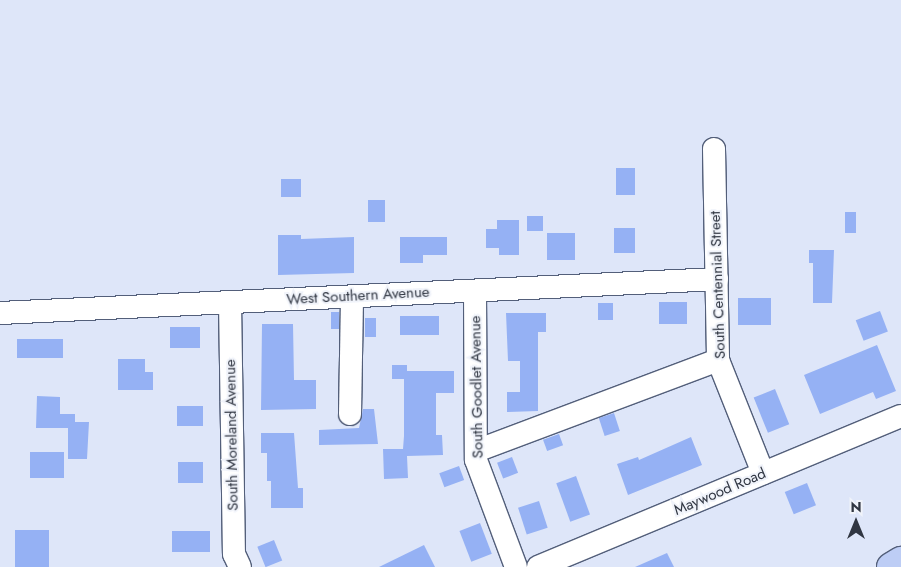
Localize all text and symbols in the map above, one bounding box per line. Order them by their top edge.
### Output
street label: South Centennial Street [706,211,730,359]
street label: West Southern Avenue [286,283,430,309]
street label: South Goodlet Avenue [467,315,487,459]
street label: South Moreland Avenue [222,359,242,511]
street label: Maywood Road [671,465,769,519]
north arrow [831,497,881,547]
text: N [850,497,862,517]

